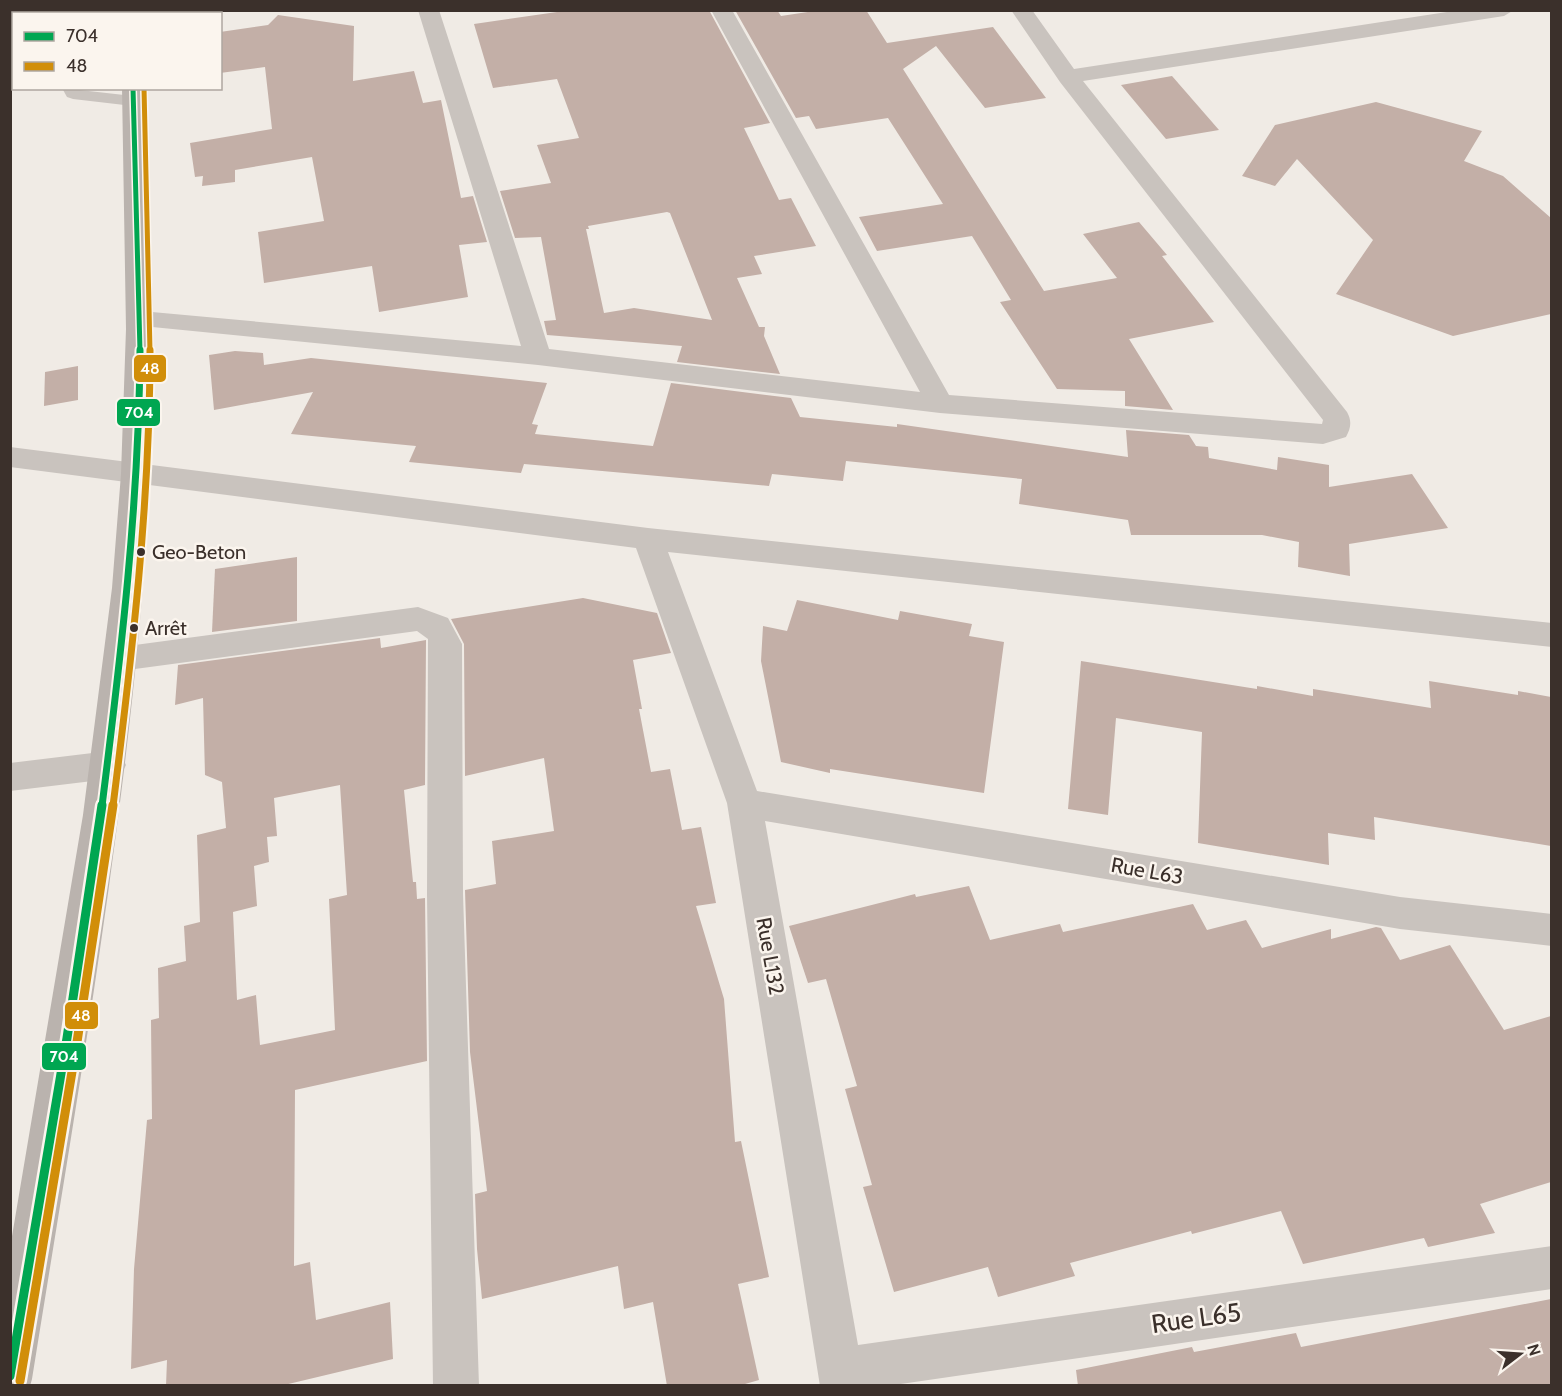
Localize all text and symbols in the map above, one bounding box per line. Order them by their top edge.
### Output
legend [12,12,222,90]
text: 704 [66,25,98,47]
text: 48 [66,55,87,77]
line badge: 48 [133,354,167,383]
text: 48 [140,359,160,378]
line badge: 704 [116,398,161,427]
text: 704 [124,403,154,422]
place label: Geo-Beton [152,540,246,564]
marker: Geo-Beton [135,546,147,558]
place label: Arrêt [145,616,187,640]
marker: Arrêt [128,622,140,634]
street label: Rue L63 [1109,852,1185,889]
street label: Rue L132 [751,915,790,997]
line badge: 48 [64,1001,99,1030]
text: 48 [71,1006,91,1025]
line badge: 704 [41,1042,87,1071]
text: 704 [49,1047,79,1066]
street label: Rue L65 [1149,1296,1243,1340]
north arrow [1490,1324,1550,1384]
text: N [1523,1342,1545,1358]

